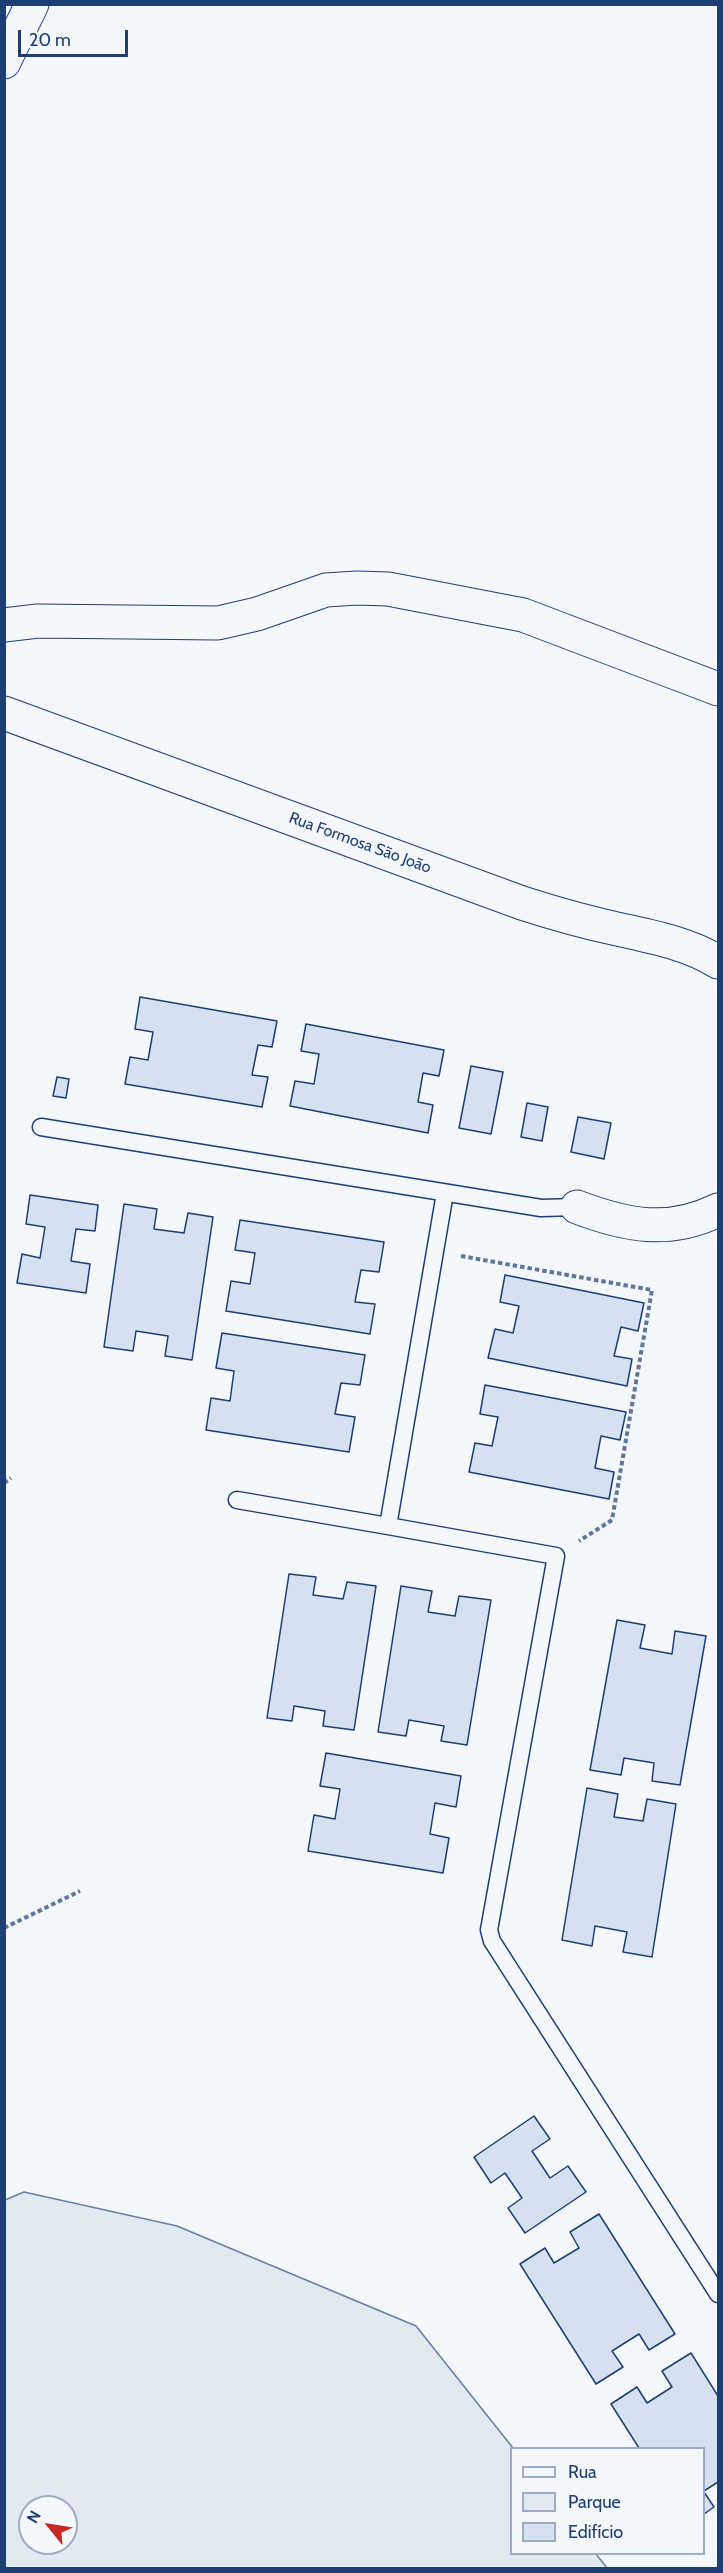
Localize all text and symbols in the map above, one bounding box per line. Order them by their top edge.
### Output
scale bar [21,18,130,56]
text: 20 m [29,29,71,51]
street label: Rua Formosa São João [286,808,434,878]
legend [510,2447,705,2555]
text: Rua [568,2461,597,2483]
text: Parque [568,2491,621,2513]
north arrow [18,2495,78,2555]
text: N [23,2507,45,2526]
text: Edifício [568,2521,623,2543]

